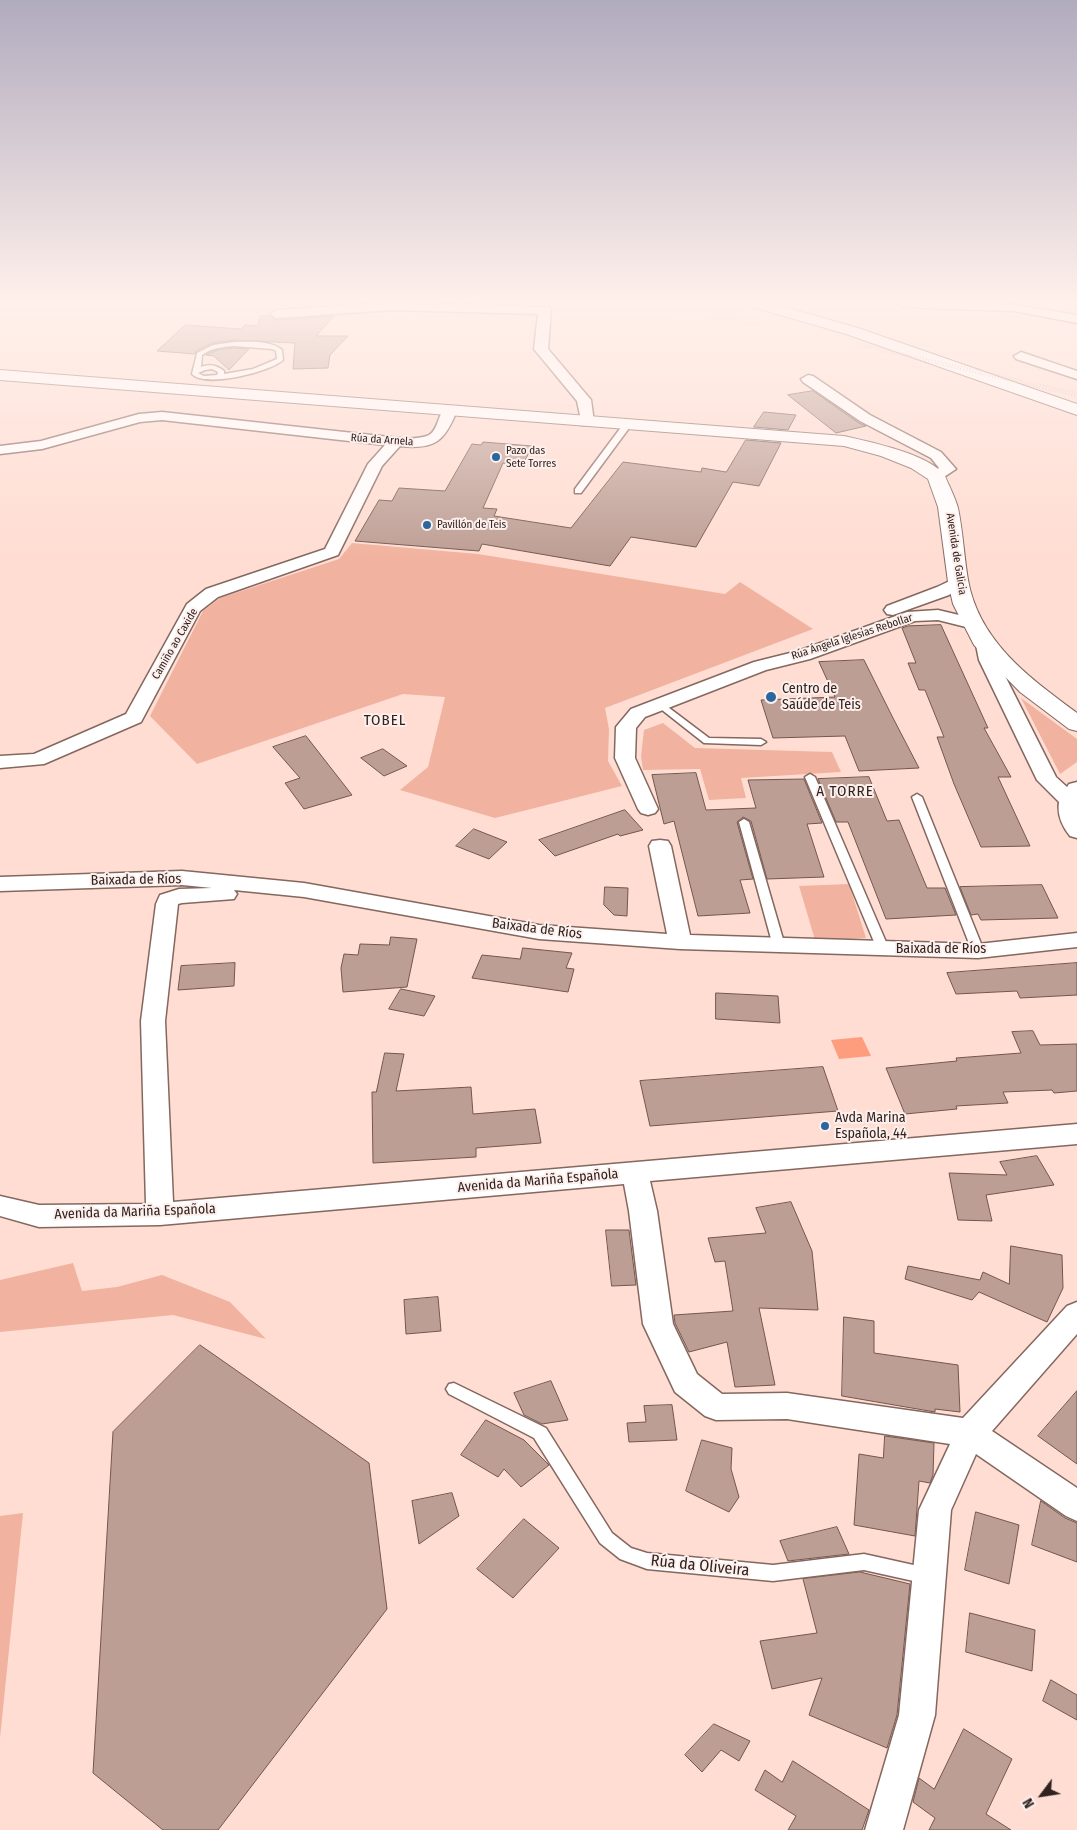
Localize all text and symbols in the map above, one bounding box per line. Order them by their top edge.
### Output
street label: Rúa da Arnela [350,431,414,449]
place label: Pazo das Sete Torres [506,444,556,470]
marker: Pazo das Sete Torres [490,451,502,463]
street label: Avenida de Galicia [943,512,969,596]
place label: Pavillón de Teis [437,518,506,532]
marker: Pavillón de Teis [421,519,433,531]
street label: Camiño ao Caxide [149,606,201,682]
street label: Rúa Ángela Iglesias Rebollar [790,611,914,663]
place label: Centro de Saúde de Teis [782,681,861,714]
marker: Centro de Saúde de Teis [764,690,778,704]
district label: TOBEL [363,712,407,730]
district label: A TORRE [815,783,875,801]
street label: Baixada de Ríos [91,871,181,889]
street label: Baixada de Ríos [491,915,583,943]
street label: Baixada de Ríos [896,941,986,957]
place label: Avda Marina Española, 44 [835,1110,907,1142]
marker: Avda Marina Española, 44 [819,1120,831,1132]
street label: Avenida da Mariña Española [457,1166,619,1196]
street label: Avenida da Mariña Española [54,1201,216,1223]
street label: Rúa da Oliveira [650,1551,750,1581]
north arrow [1017,1770,1067,1820]
text: N [1019,1795,1038,1811]

